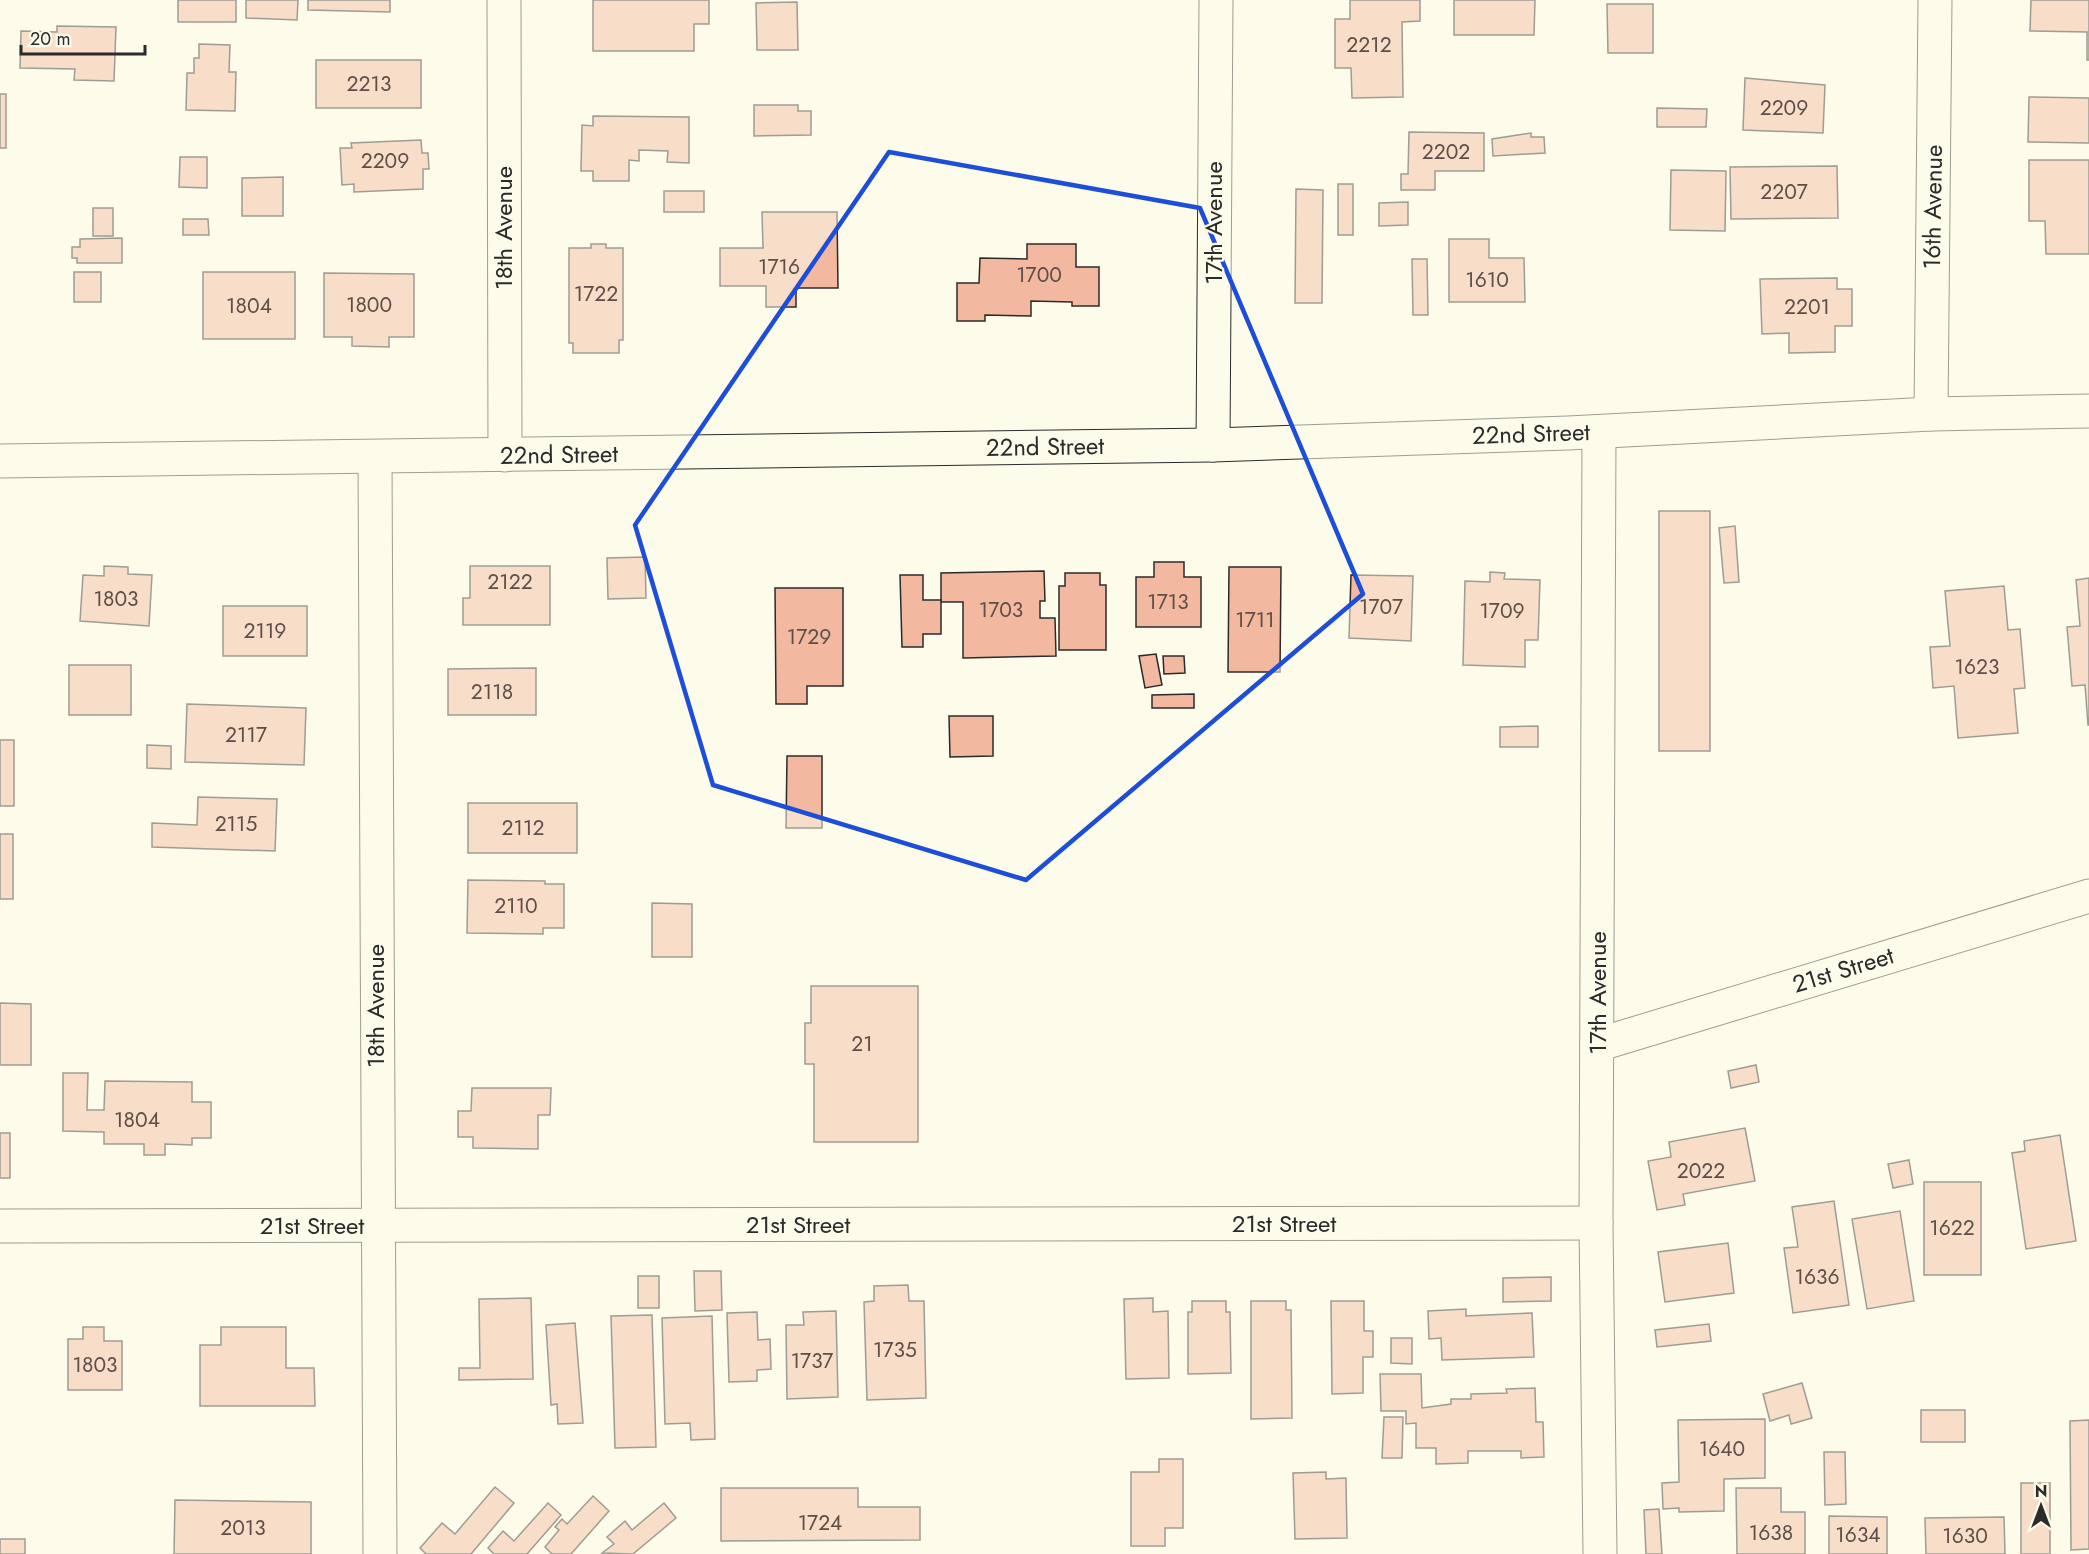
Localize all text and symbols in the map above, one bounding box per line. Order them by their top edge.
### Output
scale bar [21,18,146,56]
text: 20 m [30,26,70,52]
house number: 2212 [1346,30,1392,60]
house number: 2213 [347,69,391,99]
house number: 2209 [1760,93,1808,123]
house number: 2202 [1422,137,1470,167]
street label: 16th Avenue [1914,144,1951,270]
house number: 2209 [361,146,409,176]
street label: 17th Avenue [1196,161,1231,285]
street label: 18th Avenue [486,166,521,290]
house number: 2207 [1760,177,1808,207]
house number: 1716 [758,252,800,282]
house number: 1700 [1016,260,1062,290]
house number: 1610 [1465,265,1509,295]
house number: 1722 [574,279,618,309]
house number: 1800 [346,290,392,320]
house number: 1804 [226,291,272,321]
house number: 2201 [1784,292,1830,322]
street label: 22nd Street [1471,414,1591,453]
street label: 22nd Street [986,428,1105,465]
street label: 22nd Street [500,436,619,473]
house number: 2122 [487,567,533,597]
house number: 1803 [94,584,138,614]
house number: 1713 [1147,587,1189,617]
house number: 1707 [1359,592,1403,622]
house number: 1703 [979,595,1023,625]
house number: 1709 [1479,596,1525,626]
house number: 1711 [1235,605,1275,635]
house number: 2119 [244,616,286,646]
house number: 1729 [787,622,831,652]
house number: 1623 [1955,652,1999,682]
house number: 2118 [471,677,513,707]
house number: 2117 [225,720,267,750]
house number: 2115 [215,809,257,839]
house number: 2112 [502,813,544,843]
house number: 2110 [494,891,538,921]
street label: 17th Avenue [1580,931,1615,1055]
street label: 21st Street [1788,937,1898,1002]
street label: 18th Avenue [358,944,393,1068]
house number: 21 [851,1029,873,1059]
house number: 1804 [114,1105,160,1135]
house number: 2022 [1677,1156,1725,1186]
street label: 21st Street [1232,1206,1336,1241]
street label: 21st Street [746,1207,850,1242]
street label: 21st Street [260,1208,364,1243]
house number: 1622 [1929,1213,1975,1243]
house number: 1636 [1794,1262,1840,1292]
house number: 1735 [873,1335,917,1365]
house number: 1737 [791,1346,833,1376]
house number: 1803 [73,1350,117,1380]
house number: 1640 [1699,1434,1745,1464]
north arrow [2011,1476,2071,1536]
text: N [2035,1480,2047,1503]
house number: 1724 [798,1508,842,1538]
house number: 2013 [220,1513,266,1543]
house number: 1638 [1749,1518,1793,1548]
house number: 1634 [1835,1520,1881,1550]
house number: 1630 [1942,1521,1988,1551]

